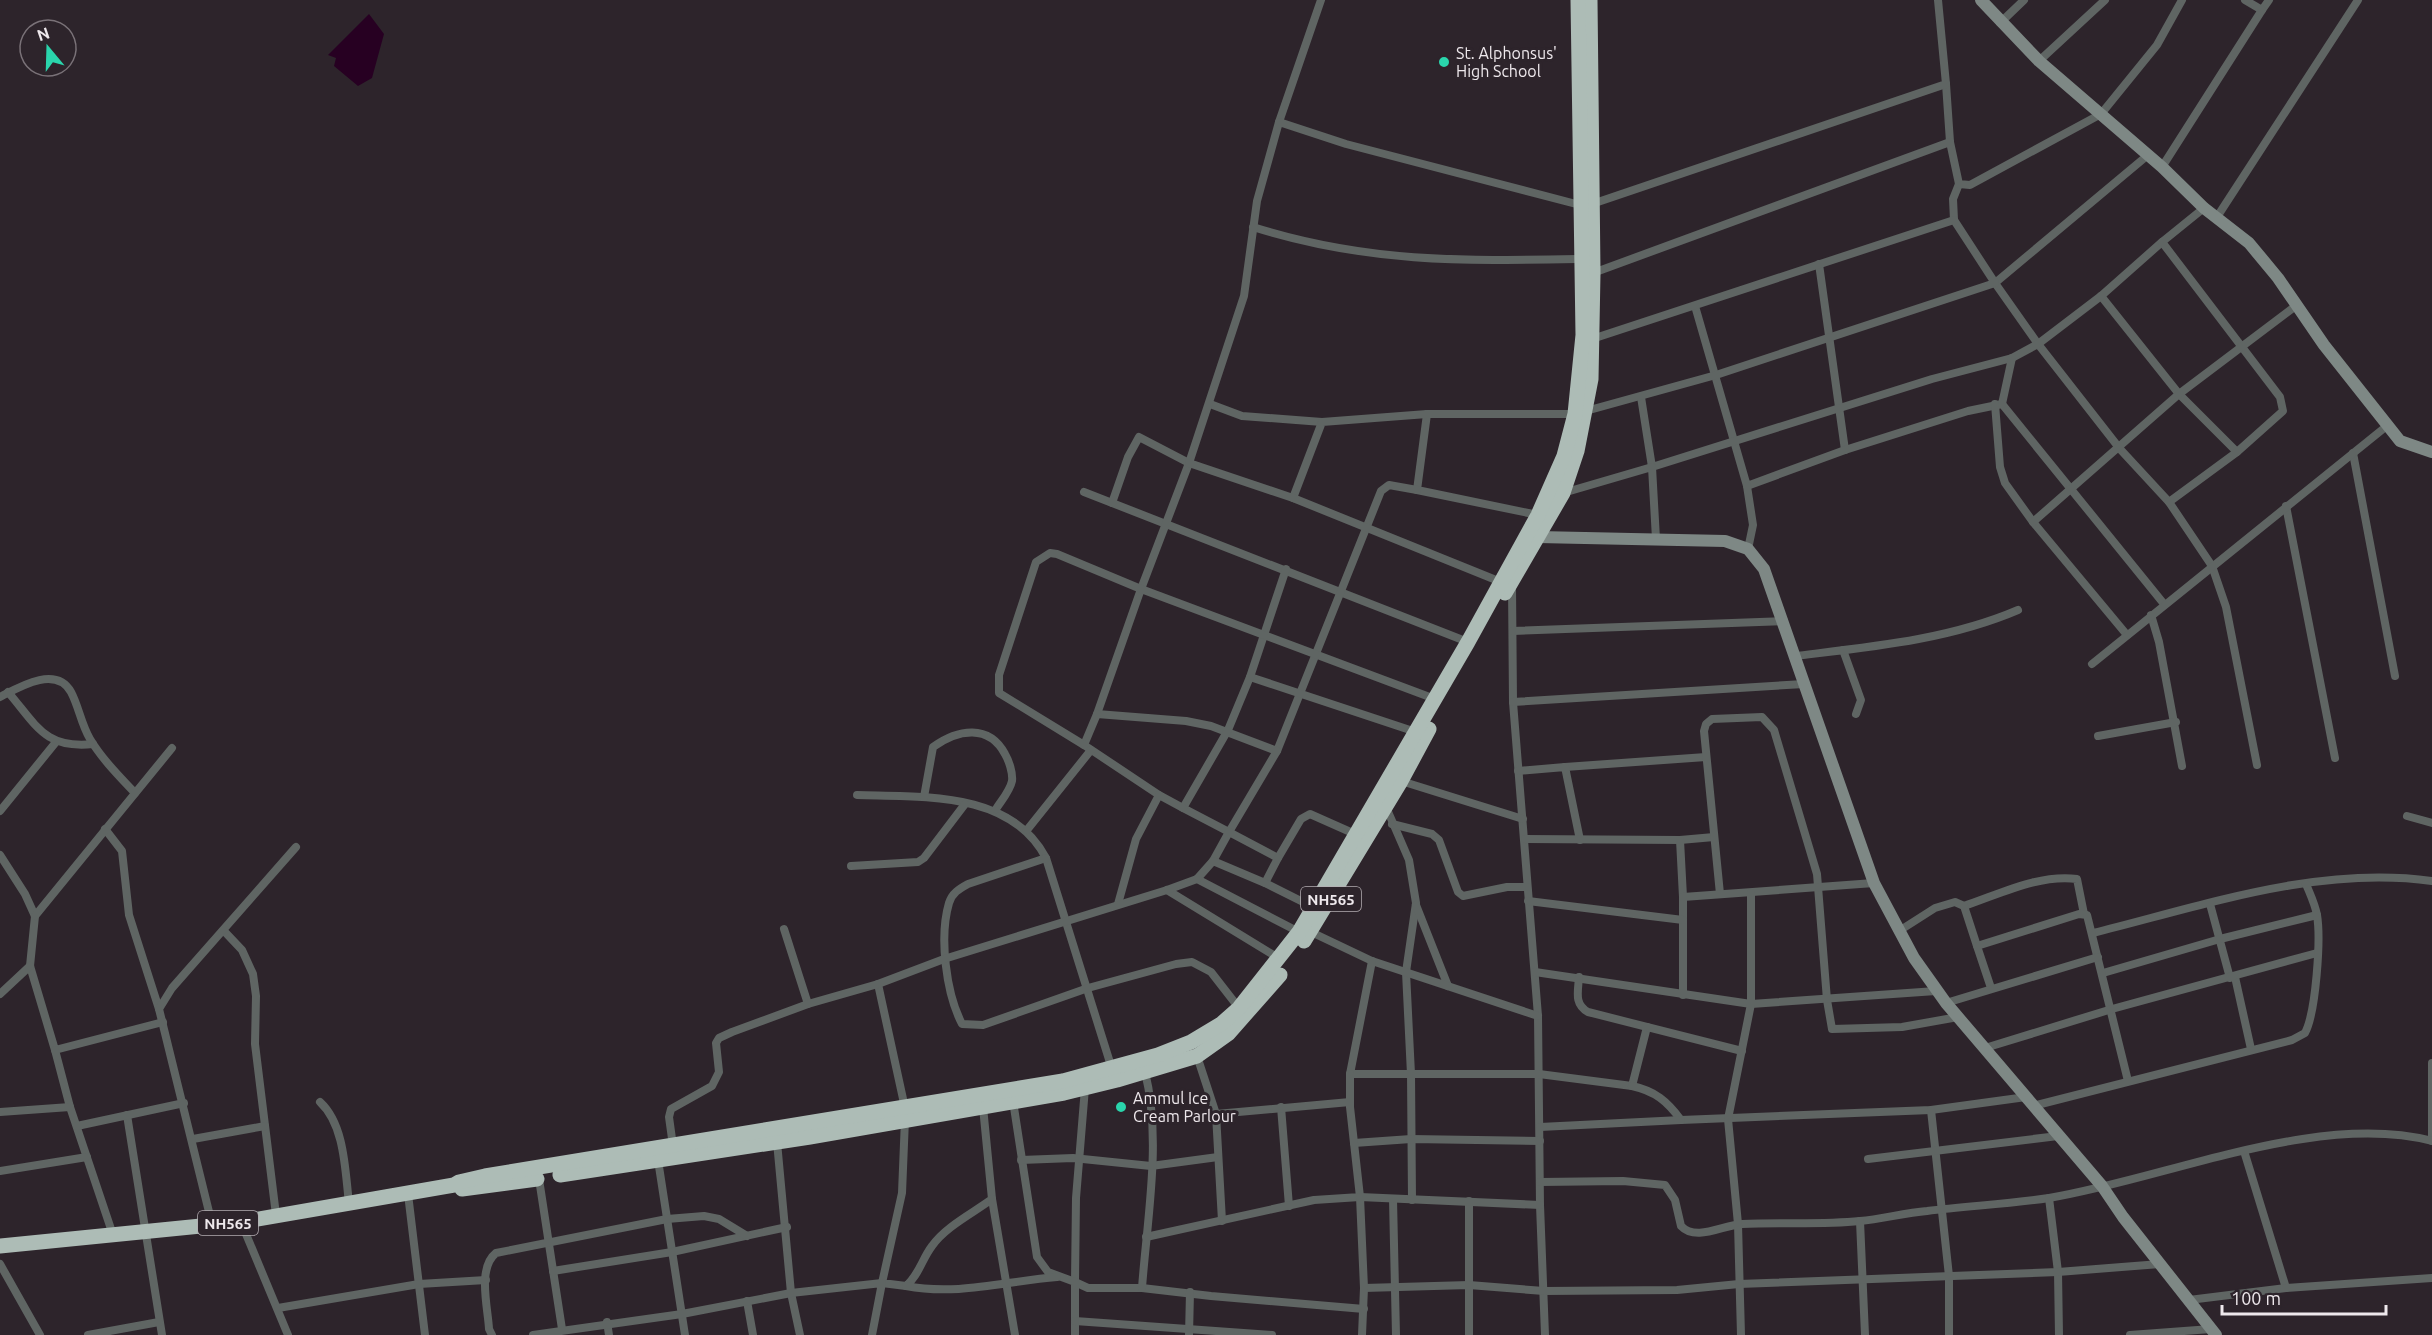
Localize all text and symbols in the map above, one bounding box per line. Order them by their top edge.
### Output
north arrow [18,18,78,78]
text: N [35,23,52,44]
place label: St. Alphonsus' High School [1456,44,1557,80]
marker: St. Alphonsus' High School [1437,55,1451,69]
road number: NH565 [1301,887,1361,911]
place label: Ammul Ice Cream Parlour [1133,1089,1236,1125]
marker: Ammul Ice Cream Parlour [1114,1100,1128,1114]
road number: NH565 [198,1211,258,1235]
scale bar [2222,1278,2386,1316]
text: 100 m [2231,1288,2281,1308]

